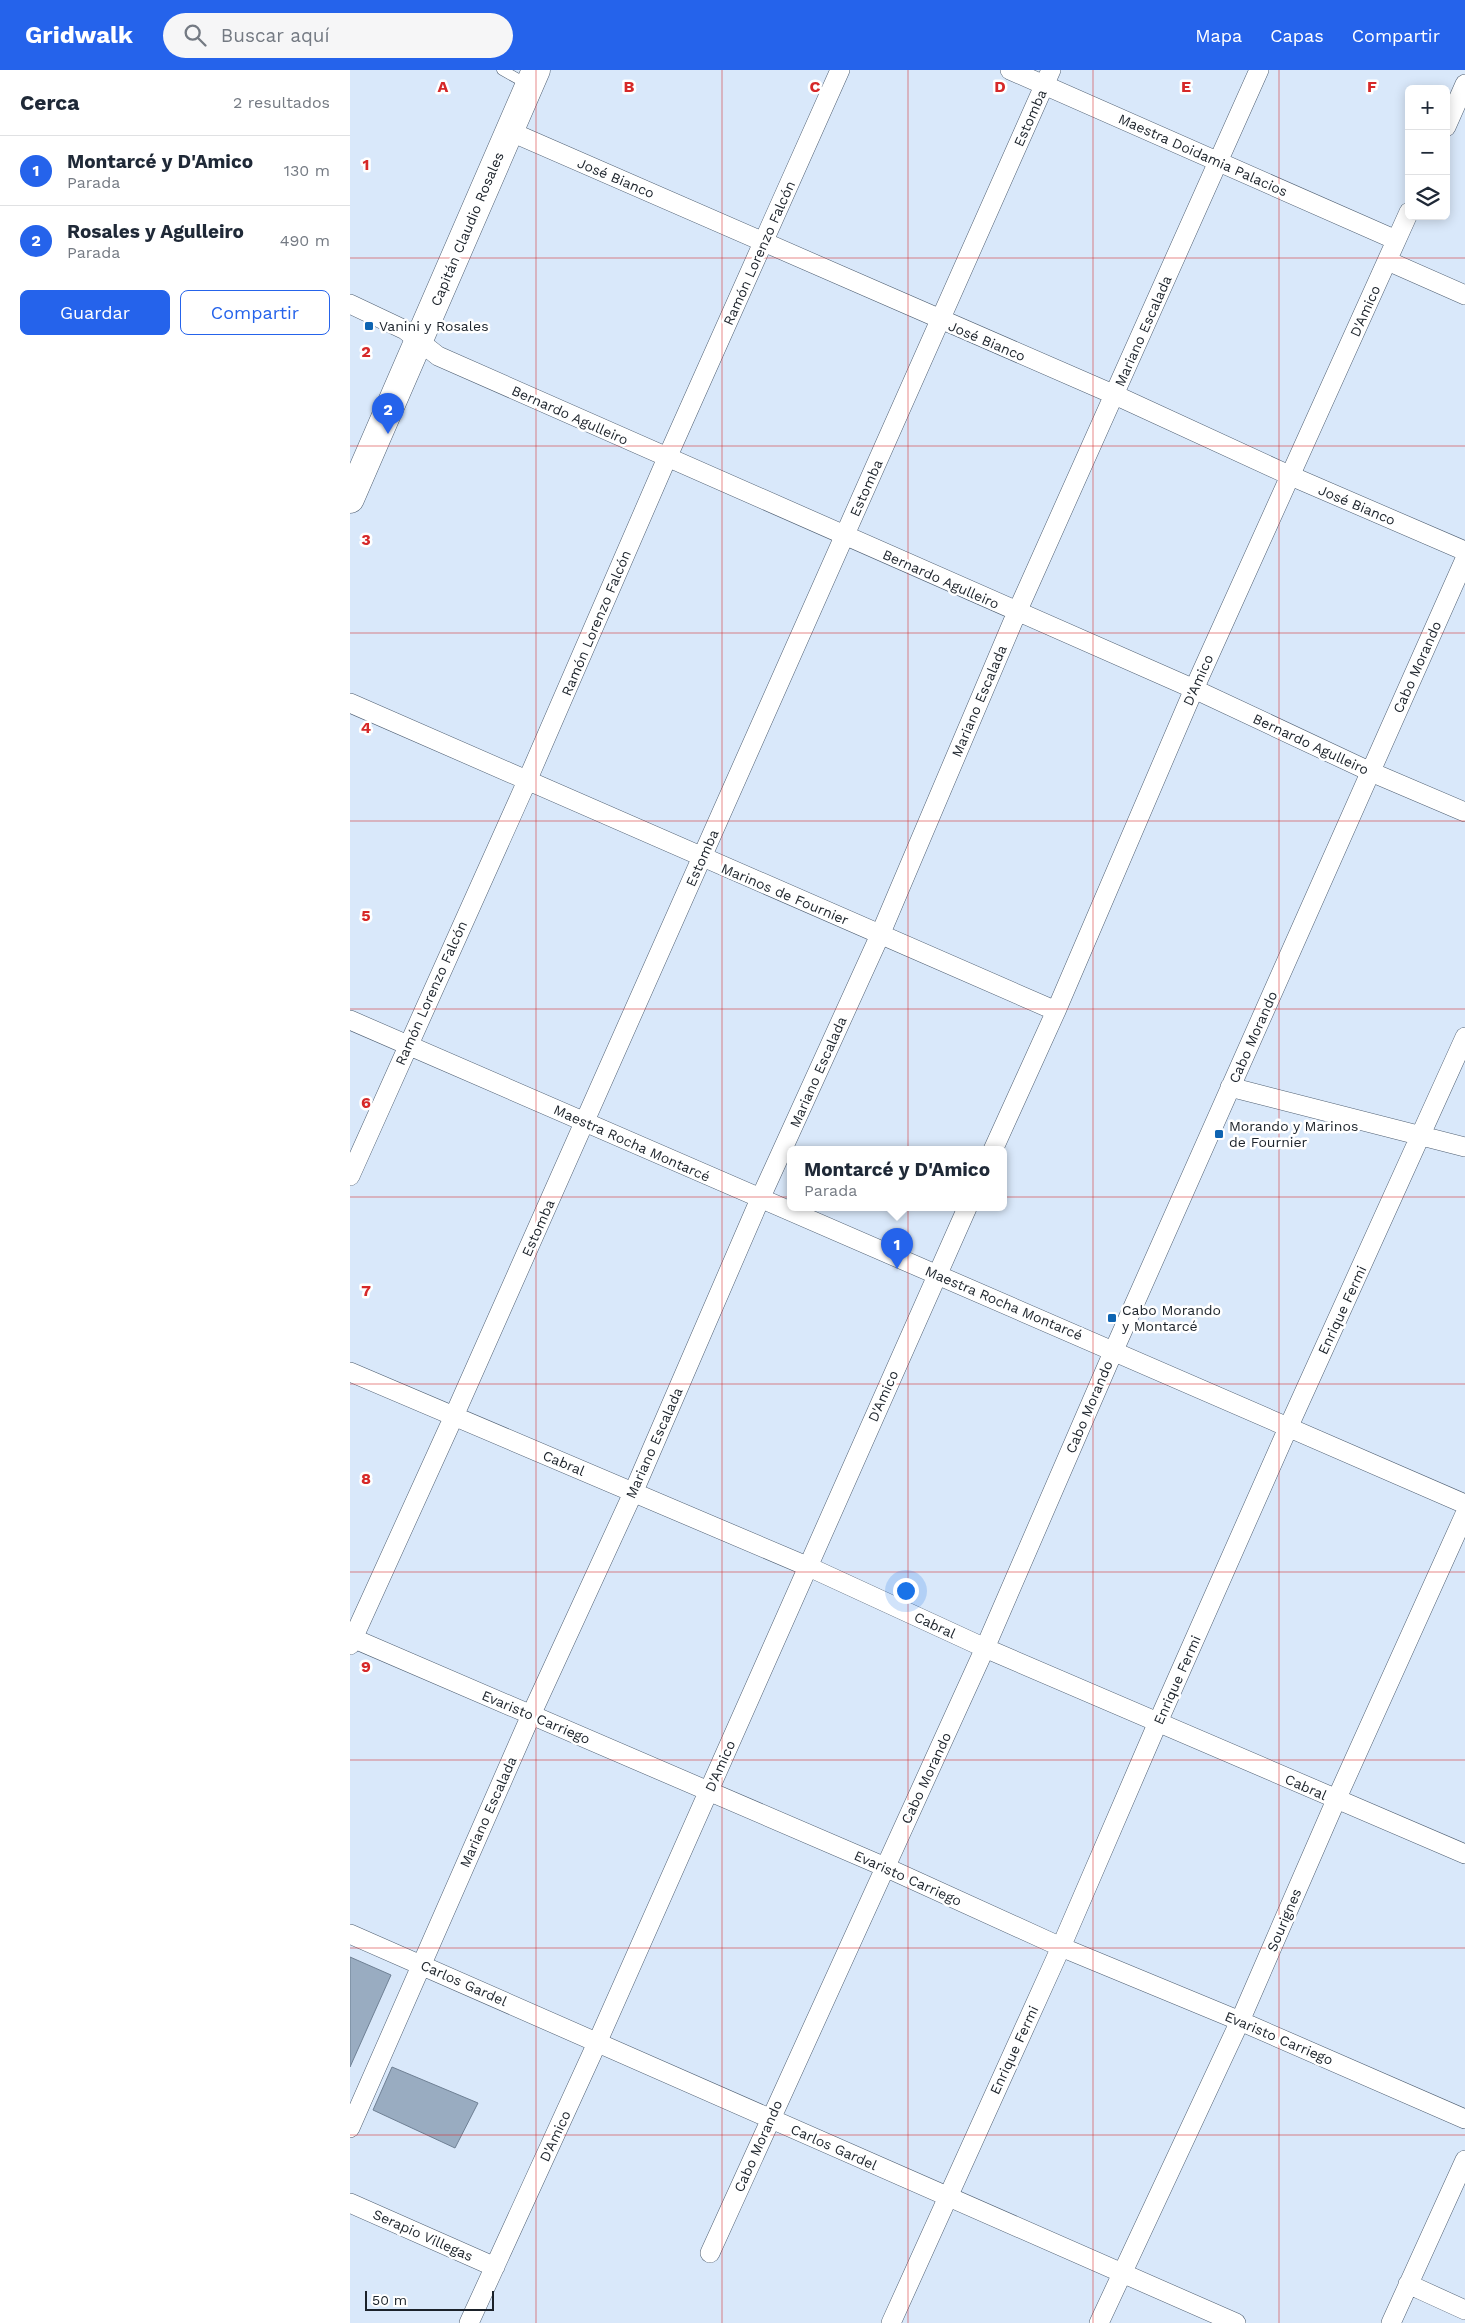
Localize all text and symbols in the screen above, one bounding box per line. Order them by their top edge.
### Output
search box [163,13,513,58]
text: Gridwalk [25,21,133,49]
icon: search [181,21,209,49]
text: Buscar aquí [221,24,330,47]
text: Mapa [1195,25,1242,46]
text: Capas [1270,25,1324,46]
text: Compartir [1352,25,1440,46]
text: A [438,77,449,96]
text: B [624,77,635,96]
text: C [810,77,821,96]
text: D [994,77,1006,96]
text: E [1181,77,1191,96]
text: F [1367,77,1377,96]
map controls [1405,85,1450,220]
button: + [1405,85,1450,130]
street label: Estomba [1010,87,1050,149]
text: Cerca [20,90,79,115]
text: 2 resultados [233,93,330,112]
street label: Maestra Doidamia Palacios [1116,110,1290,200]
button: − [1405,130,1450,175]
text: Montarcé y D'Amico [67,150,253,173]
street label: Capitán Claudio Rosales [427,150,507,308]
text: 1 [363,155,369,174]
street label: José Bianco [575,155,657,201]
text: 1 [33,161,39,180]
text: 130 m [284,161,330,180]
text: Parada [67,173,120,192]
button: layers [1405,175,1450,220]
street label: Ramón Lorenzo Falcón [720,178,798,328]
text: Rosales y Agulleiro [67,220,244,243]
text: 2 [31,231,41,250]
text: 490 m [280,231,330,250]
text: Parada [67,243,120,262]
street label: Mariano Escalada [1111,273,1175,389]
street label: D'Amico [1347,283,1383,339]
button: Guardar [20,290,170,335]
button: Compartir [180,290,330,335]
place label: Vanini y Rosales [379,318,489,334]
street label: José Bianco [946,318,1028,364]
marker: Vanini y Rosales [363,320,375,332]
text: 2 [361,342,371,361]
street label: Bernardo Agulleiro [509,382,631,448]
pin: 2 [372,393,404,434]
street label: Estomba [846,457,886,519]
street label: José Bianco [1316,482,1398,528]
text: 3 [361,530,371,549]
street label: Bernardo Agulleiro [880,546,1002,612]
street label: Ramón Lorenzo Falcón [558,548,634,698]
street label: Cabo Morando [1390,619,1444,715]
street label: Mariano Escalada [948,643,1010,759]
street label: D'Amico [1180,652,1216,708]
street label: Bernardo Agulleiro [1251,710,1371,778]
text: 4 [361,718,371,737]
street label: Estomba [682,827,722,889]
street label: Marinos de Fournier [719,860,851,928]
text: 5 [361,906,371,925]
street label: Ramón Lorenzo Falcón [392,918,470,1068]
street label: Cabo Morando [1226,989,1280,1085]
street label: Mariano Escalada [786,1014,850,1130]
text: 6 [361,1093,371,1112]
street label: Maestra Rocha Montarcé [551,1101,713,1185]
place label: Morando y Marinos de Fournier [1229,1118,1358,1150]
marker: Morando y Marinos de Fournier [1213,1128,1225,1140]
popup [787,1146,1007,1211]
text: Montarcé y D'Amico [804,1158,990,1181]
text: Parada [804,1181,857,1200]
street label: Estomba [518,1197,558,1259]
pin: 1 [881,1228,913,1269]
street label: Maestra Rocha Montarcé [923,1263,1085,1343]
street label: Enrique Fermi [1314,1263,1370,1357]
text: 7 [361,1281,371,1300]
place label: Cabo Morando y Montarcé [1122,1302,1221,1334]
marker: Cabo Morando y Montarcé [1106,1312,1118,1324]
street label: Cabo Morando [1062,1358,1116,1456]
street label: D'Amico [865,1368,901,1424]
street label: Mariano Escalada [622,1385,686,1501]
street label: Cabral [541,1447,588,1479]
text: 8 [361,1469,371,1488]
your location [893,1578,919,1604]
street label: Cabral [912,1608,959,1642]
street label: Enrique Fermi [1150,1633,1204,1727]
text: 9 [361,1657,371,1676]
street label: Evaristo Carriego [479,1687,593,1747]
street label: Cabo Morando [898,1730,954,1826]
street label: D'Amico [702,1738,738,1794]
street label: Mariano Escalada [456,1754,520,1870]
street label: Cabral [1283,1771,1330,1804]
street label: Evaristo Carriego [852,1847,964,1909]
street label: Sourignes [1264,1886,1304,1954]
street label: Carlos Gardel [418,1957,510,2009]
street label: Enrique Fermi [986,2003,1042,2097]
street label: Evaristo Carriego [1222,2008,1336,2068]
street label: Cabo Morando [731,2098,785,2194]
street label: D'Amico [536,2108,574,2164]
street label: Carlos Gardel [788,2121,880,2173]
street label: Serapio Villegas [370,2206,476,2264]
scale bar [365,2288,494,2311]
text: 50 m [372,2292,407,2308]

